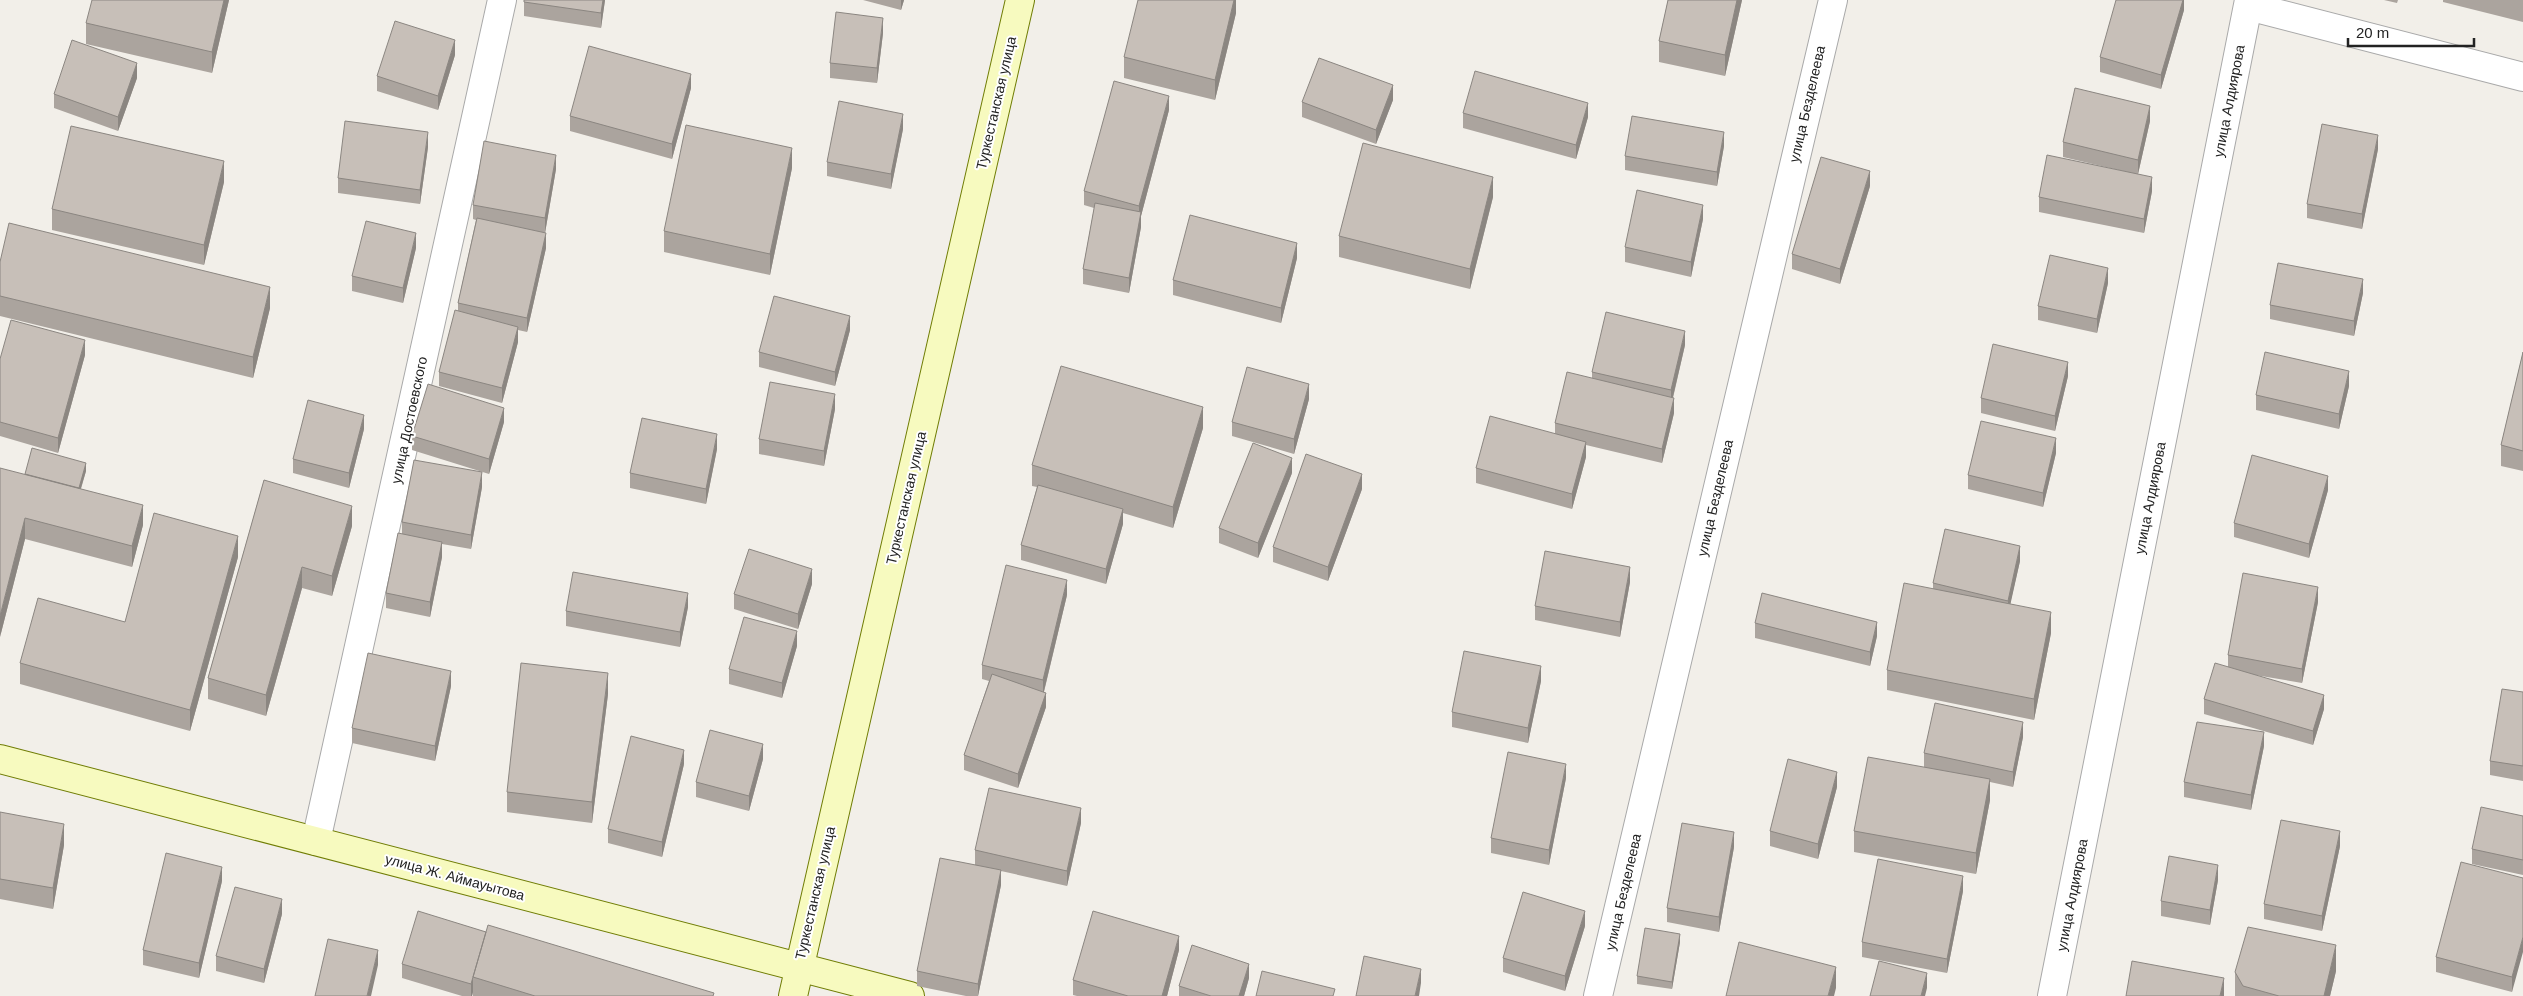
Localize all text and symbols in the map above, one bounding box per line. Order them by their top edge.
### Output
scale bar [2348,15,2474,47]
text: 20 m [2356,24,2389,41]
street label: Туркестанская улица [973,35,1019,171]
street label: улица Алдиярова [2210,43,2248,159]
street label: улица Безделеева [1786,44,1828,164]
street label: улица Достоевского [388,355,430,485]
street label: Туркестанская улица [883,430,929,566]
street label: улица Безделеева [1694,438,1736,558]
street label: улица Алдиярова [2131,440,2169,556]
street label: Туркестанская улица [792,825,838,961]
street label: улица Безделеева [1602,832,1644,952]
street label: улица Алдиярова [2053,837,2091,953]
street label: улица Ж. Аймауытова [384,851,527,903]

